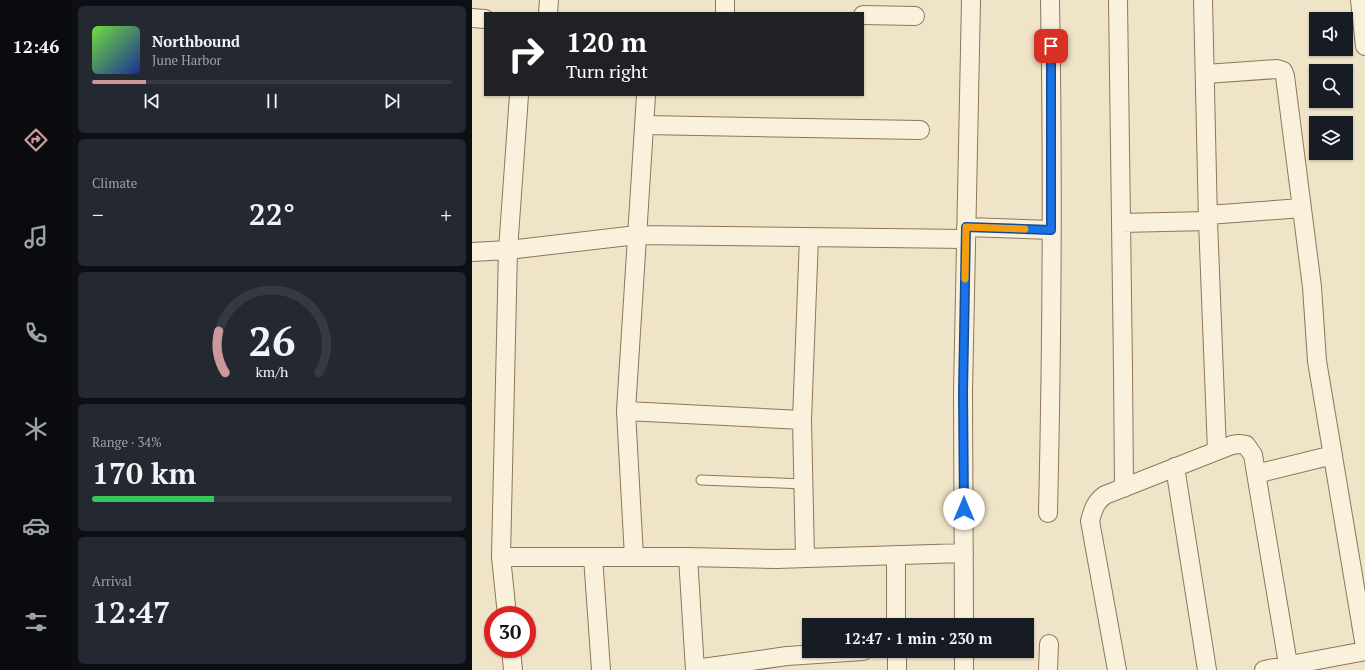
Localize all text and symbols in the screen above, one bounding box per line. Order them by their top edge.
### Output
map controls [1309,12,1353,160]
button: sound [1309,12,1353,56]
text: 120 m [566,23,647,60]
icon: right [500,28,552,80]
pin [1034,29,1068,63]
text: Northbound [152,31,240,51]
text: 12:46 [13,34,59,58]
icon: arrive [1040,35,1062,57]
text: June Harbor [152,51,222,69]
text: Turn right [566,59,648,83]
button: search [1309,64,1353,108]
icon: previous [141,90,163,112]
icon: pause [261,90,283,112]
icon: next [381,90,403,112]
button: layers [1309,116,1353,160]
icon: directions [22,126,50,154]
text: Climate [92,174,137,192]
text: 22° [249,194,295,234]
text: − [92,200,104,229]
text: + [440,200,452,229]
icon: music [22,223,50,251]
text: 26 [248,313,296,368]
icon: phone [22,319,50,347]
text: km/h [256,362,289,381]
icon: climate [22,415,50,443]
text: Range · 34% [92,433,162,451]
text: 170 km [92,453,196,493]
position arrow [943,488,985,530]
icon: car [22,512,50,540]
text: Arrival [92,572,132,590]
text: 12:47 [92,592,170,632]
speed limit sign: 30 [484,606,536,658]
icon: filters [22,608,50,636]
text: 12:47 · 1 min · 230 m [844,628,992,648]

